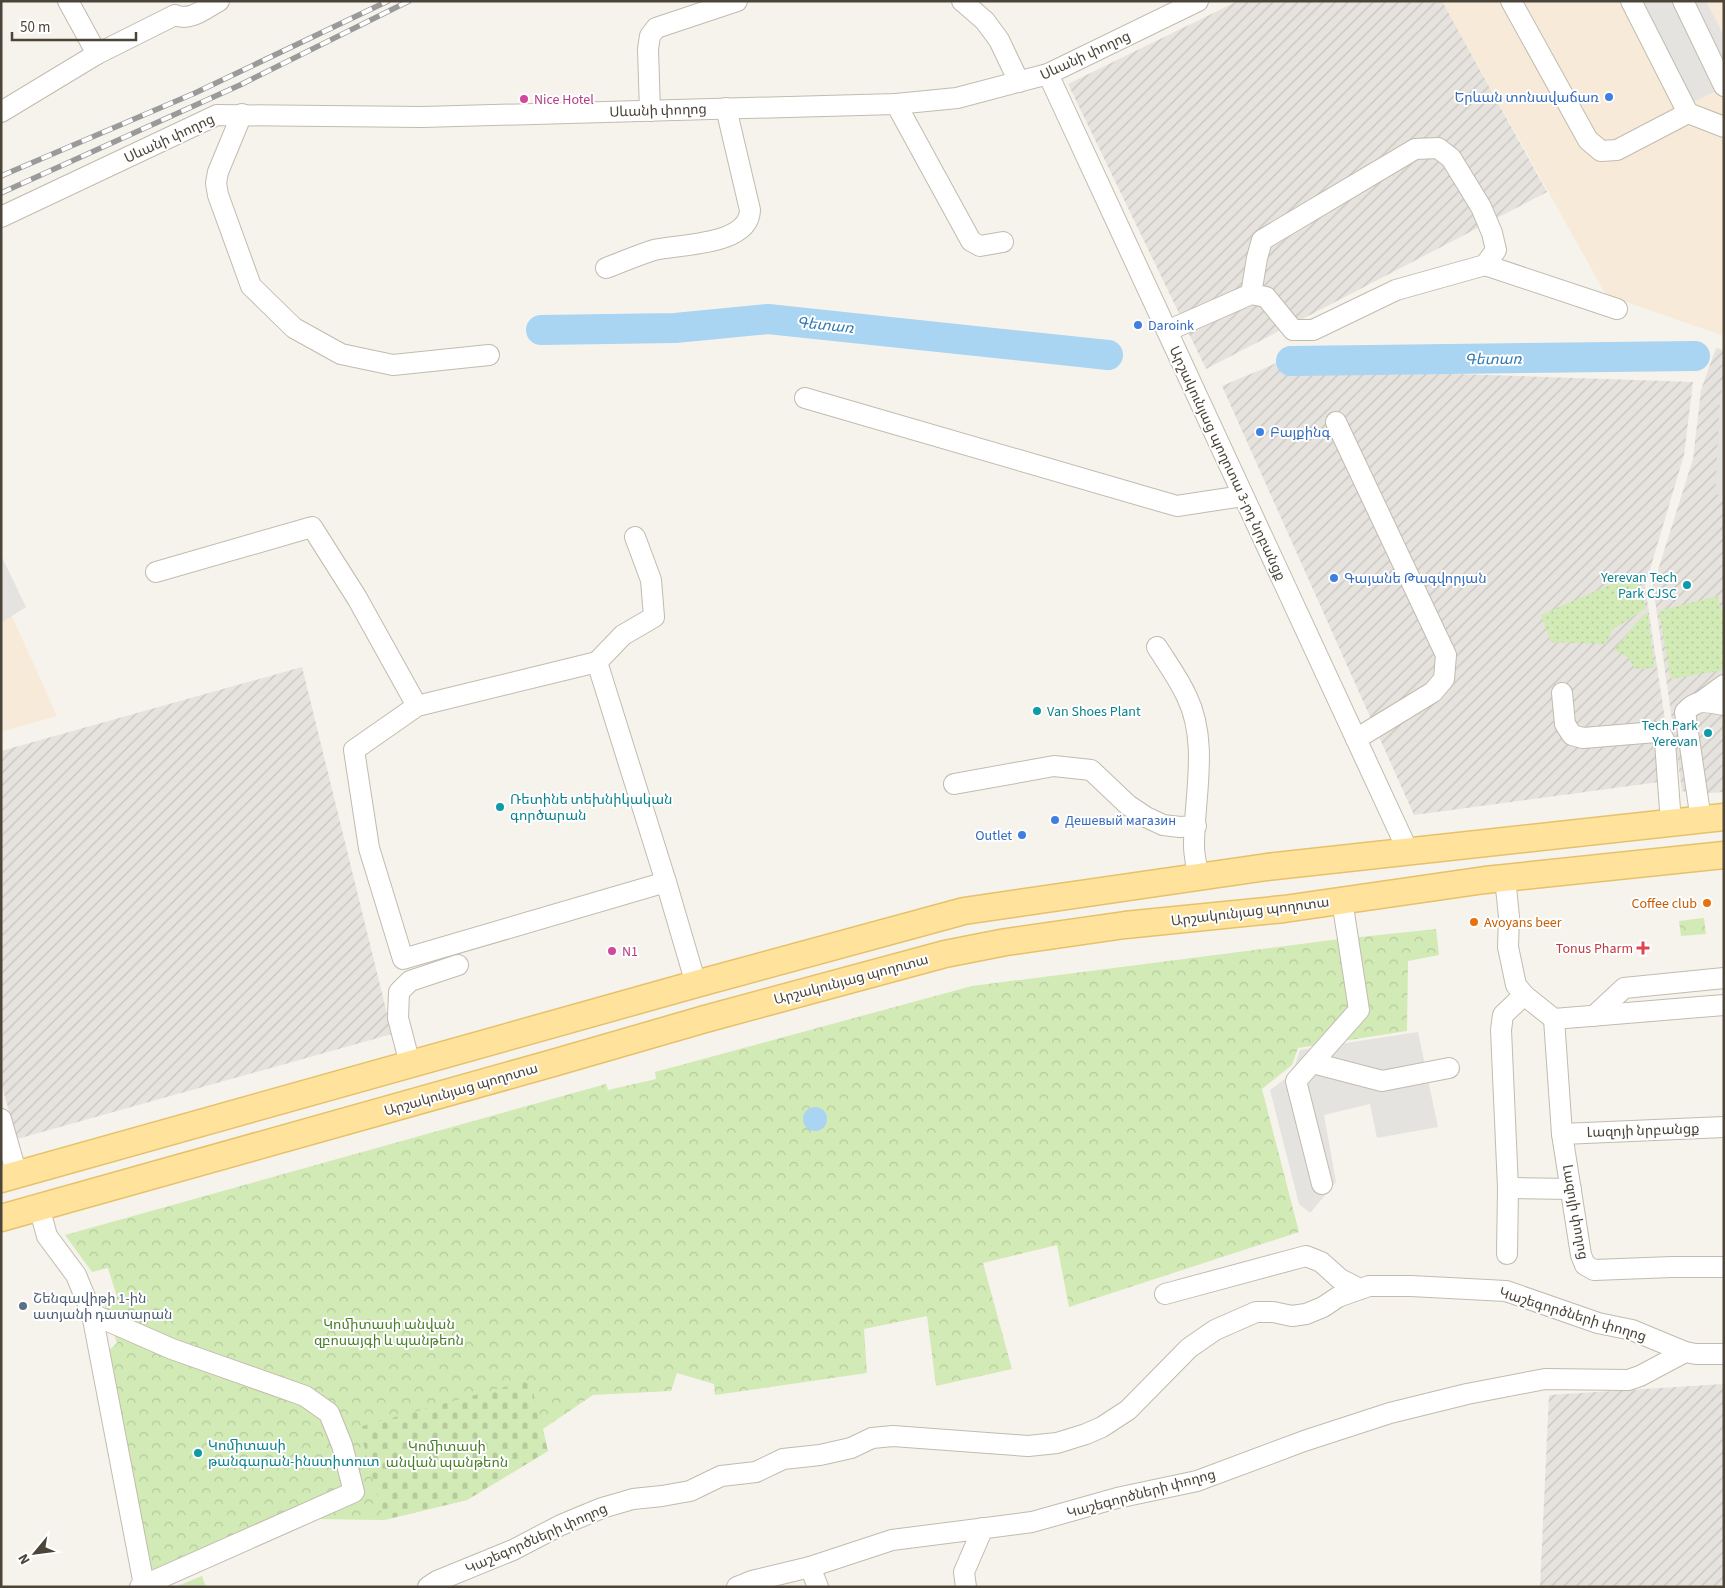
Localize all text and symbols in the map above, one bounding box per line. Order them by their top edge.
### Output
scale bar [12,10,136,42]
text: 50 m [20,17,50,38]
street label: Սևանի փողոց [1037,26,1134,86]
place label: Երևան տոնավաճառ [1454,88,1599,108]
place label: Nice Hotel [534,90,594,110]
marker: Երևան տոնավաճառ [1603,91,1615,103]
marker: Nice Hotel [518,93,530,105]
street label: Սևանի փողոց [609,99,707,123]
street label: Սևանի փողոց [121,109,218,169]
water label: Գետառ [795,312,855,339]
place label: Daroink [1148,316,1194,336]
marker: Daroink [1132,319,1144,331]
street label: Արշակունյաց պողոտա 3-րդ նրբանցք [1164,343,1290,584]
water label: Գետառ [1464,348,1523,370]
place label: Բայքինգ [1270,423,1330,443]
marker: Բայքինգ [1254,426,1266,438]
place label: Yerevan Tech Park CJSC [1600,568,1677,604]
place label: Գայանե Թագվորյան [1344,569,1487,589]
marker: Գայանե Թագվորյան [1328,572,1340,584]
marker: Yerevan Tech Park CJSC [1681,579,1693,591]
place label: Van Shoes Plant [1047,702,1141,722]
marker: Van Shoes Plant [1031,705,1043,717]
place label: Tech Park Yerevan [1642,716,1698,752]
marker: Tech Park Yerevan [1702,727,1714,739]
place label: Ռետինե տեխնիկական գործարան [510,790,672,826]
marker: Ռետինե տեխնիկական գործարան [494,801,506,813]
place label: Дешевый магазин [1065,811,1176,831]
marker: Дешевый магазин [1049,814,1061,826]
place label: Outlet [975,826,1012,846]
marker: Outlet [1016,829,1028,841]
street label: Արշակունյաց պողոտա [1170,892,1330,932]
place label: Coffee club [1632,894,1697,914]
marker: Coffee club [1701,897,1713,909]
place label: Avoyans beer [1484,913,1562,933]
marker: Avoyans beer [1468,916,1480,928]
place label: Tonus Pharm [1556,939,1633,959]
place label: N1 [622,942,638,962]
marker: Tonus Pharm [1637,942,1649,954]
marker: N1 [606,945,618,957]
street label: Արշակունյաց պողոտա [772,950,931,1010]
street label: Արշակունյաց պողոտա [382,1058,541,1122]
street label: Լազոյի նրբանցք [1586,1119,1700,1143]
street label: Լազոյի փողոց [1557,1163,1593,1261]
street label: Կաշեգործների փողոց [1496,1283,1649,1347]
place label: Շենգավիթի 1-ին ատյանի դատարան [33,1289,172,1325]
marker: Շենգավիթի 1-ին ատյանի դատարան [17,1300,29,1312]
park label: Կոմիտասի անվան զբոսայգի և պանթեոն [314,1315,464,1351]
place label: Կոմիտասի թանգարան-ինստիտուտ [208,1436,380,1472]
park label: Կոմիտասի անվան պանթեոն [386,1437,508,1473]
marker: Կոմիտասի թանգարան-ինստիտուտ [192,1447,204,1459]
street label: Կաշեգործների փողոց [1065,1464,1218,1523]
street label: Կաշեգործների փողոց [462,1499,611,1579]
north arrow [10,1528,60,1578]
text: N [14,1550,36,1568]

